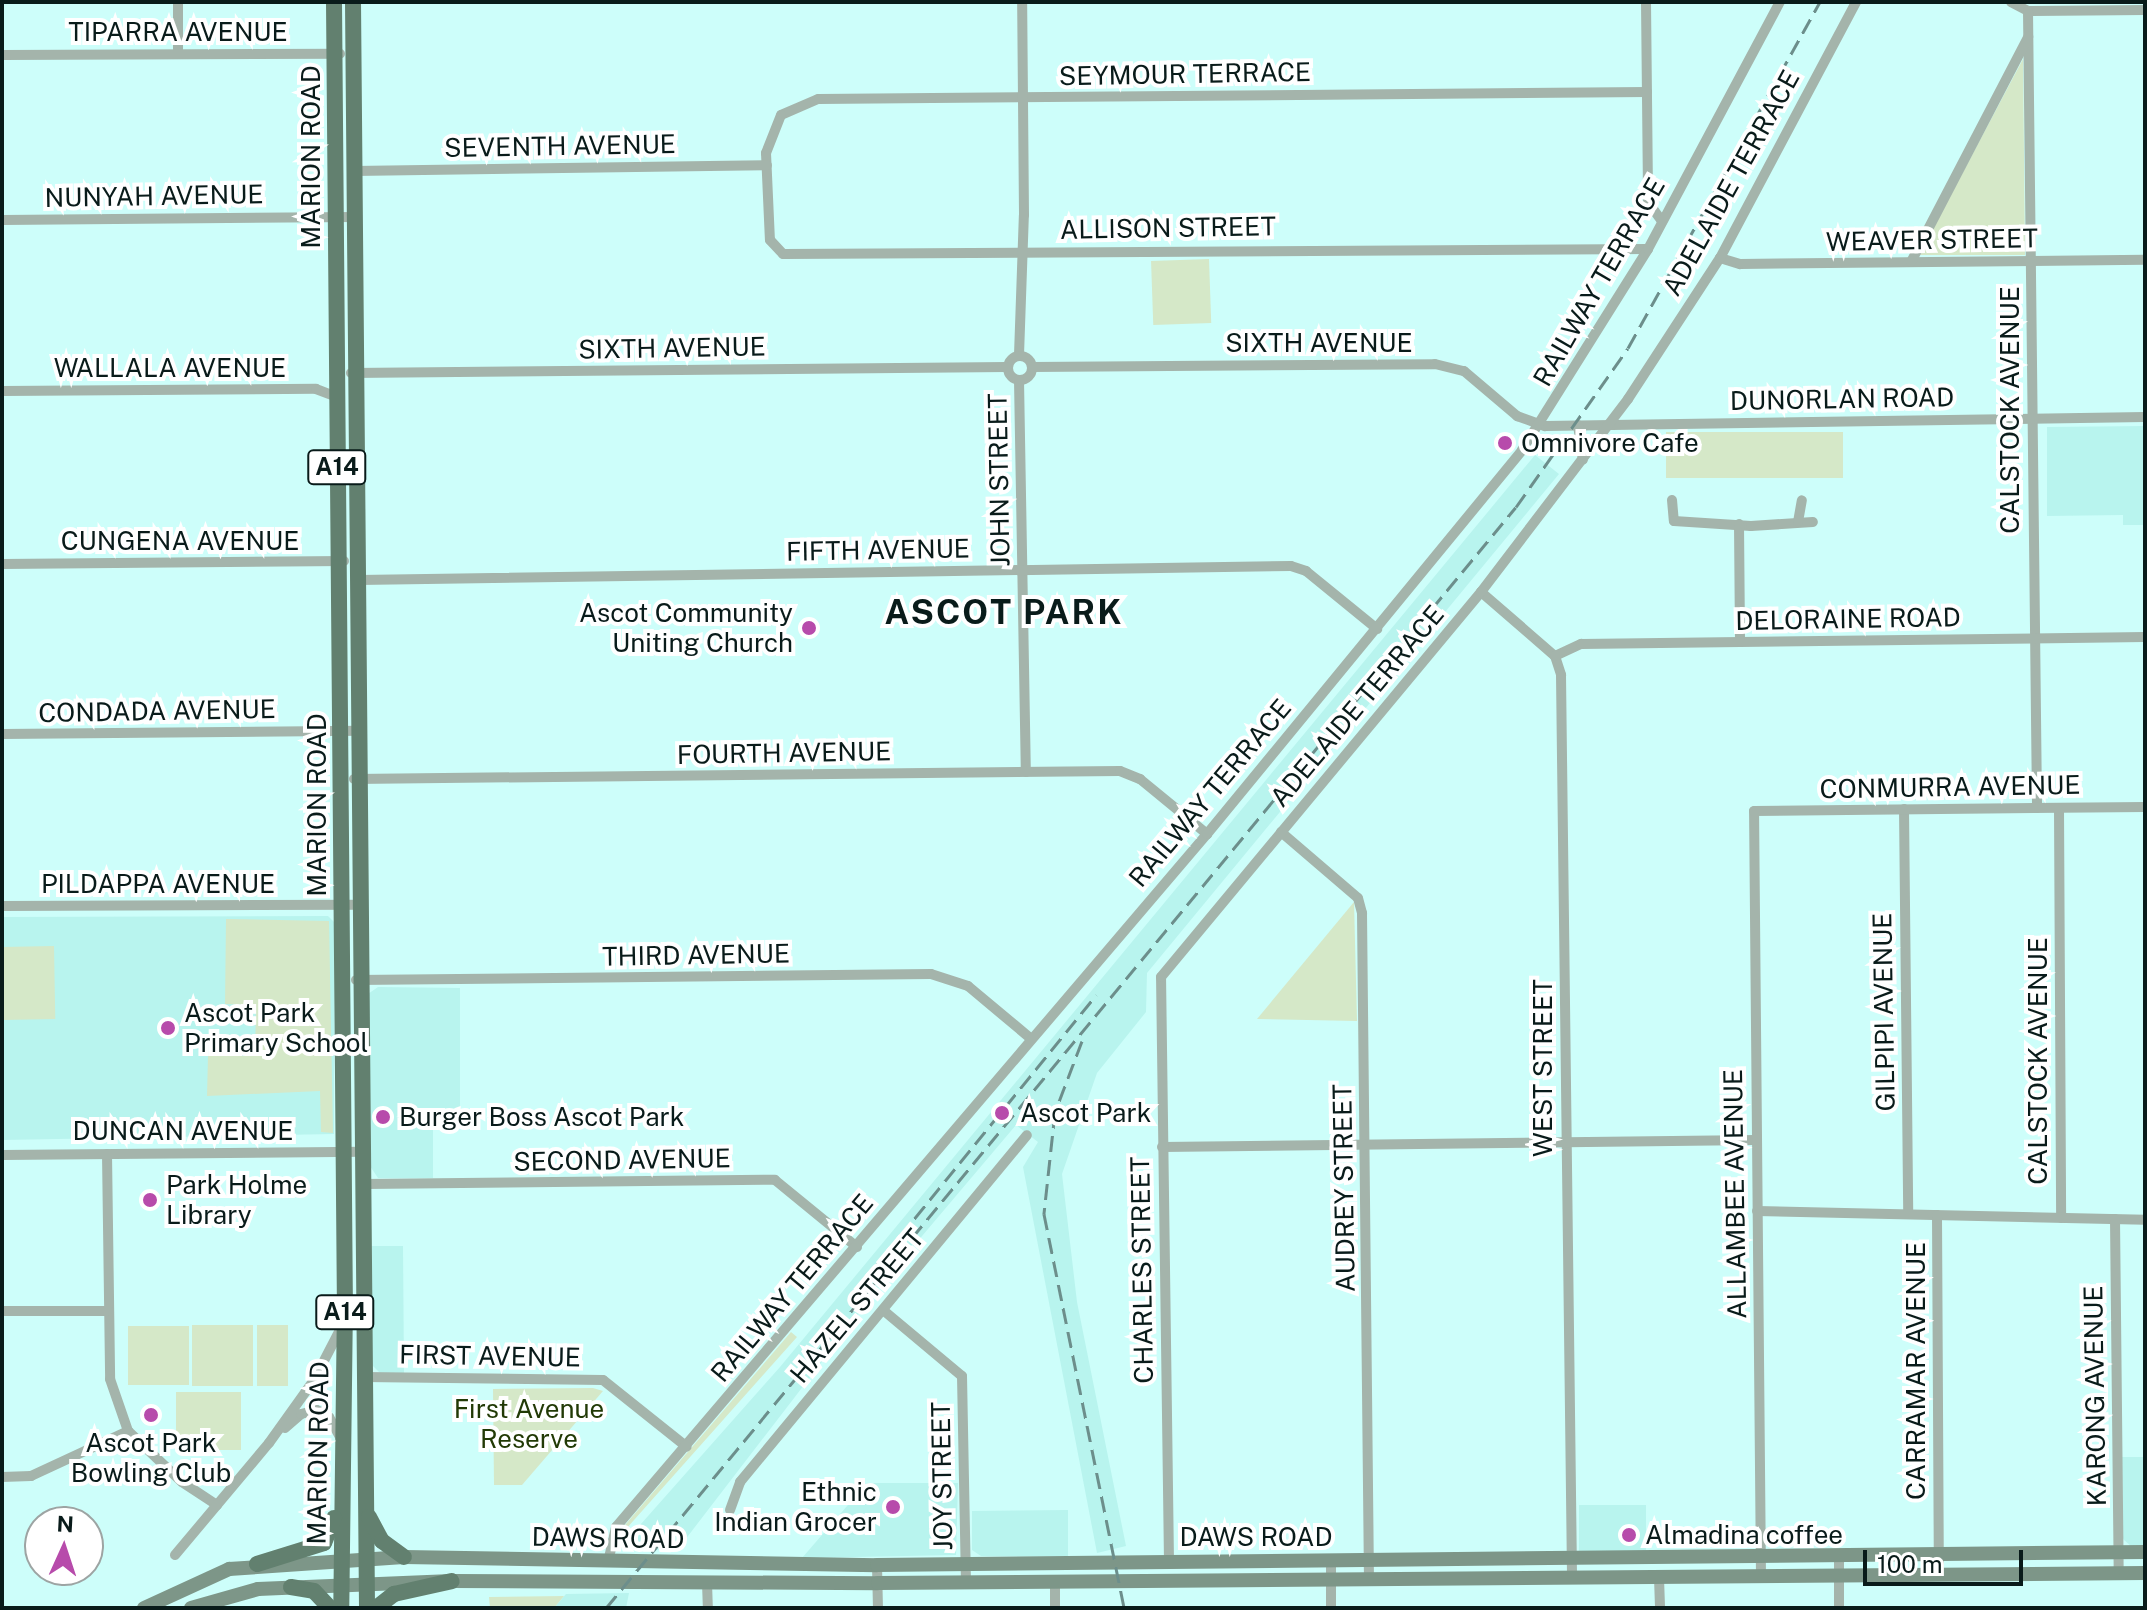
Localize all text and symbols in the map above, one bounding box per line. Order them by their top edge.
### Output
street label: TIPARRA AVENUE [68,16,288,48]
street label: SEYMOUR TERRACE [1059,56,1311,92]
street label: MARION ROAD [295,65,327,249]
street label: ADELAIDE TERRACE [1656,65,1806,301]
street label: SEVENTH AVENUE [444,128,676,164]
street label: RAILWAY TERRACE [1527,172,1671,392]
street label: NUNYAH AVENUE [44,178,264,214]
street label: ALLISON STREET [1060,211,1276,245]
street label: WEAVER STREET [1826,223,2038,257]
street label: CALSTOCK AVENUE [1994,286,2026,534]
street label: SIXTH AVENUE [1225,327,1413,359]
street label: SIXTH AVENUE [578,331,766,365]
street label: WALLALA AVENUE [54,352,286,384]
street label: DUNORLAN ROAD [1730,381,1954,417]
street label: JOHN STREET [982,393,1016,567]
place label: Omnivore Cafe [1521,427,1699,459]
marker: Omnivore Cafe [1496,434,1514,452]
road number: A14 [307,447,367,487]
street label: CUNGENA AVENUE [61,525,299,557]
street label: FIFTH AVENUE [786,533,970,567]
district label: ASCOT PARK [884,593,1124,633]
place label: Ascot Community Uniting Church [579,597,793,658]
street label: ADELAIDE TERRACE [1264,599,1450,813]
street label: DELORAINE ROAD [1735,601,1961,637]
marker: Ascot Community Uniting Church [800,619,818,637]
street label: CONDADA AVENUE [38,693,276,729]
street label: RAILWAY TERRACE [1122,693,1298,893]
street label: MARION ROAD [301,713,333,897]
street label: FOURTH AVENUE [677,736,891,770]
street label: CONMURRA AVENUE [1819,769,2081,805]
street label: PILDAPPA AVENUE [41,868,275,900]
street label: GILPIPI AVENUE [1867,912,1901,1112]
street label: CALSTOCK AVENUE [2022,937,2054,1185]
street label: THIRD AVENUE [602,938,790,972]
street label: WEST STREET [1527,979,1559,1157]
place label: Ascot Park Primary School [184,997,369,1058]
marker: Ascot Park Primary School [159,1019,177,1037]
street label: ALLAMBEE AVENUE [1717,1069,1753,1319]
street label: AUDREY STREET [1327,1084,1361,1292]
place label: Ascot Park [1020,1097,1151,1129]
place label: Burger Boss Ascot Park [399,1101,684,1133]
marker: Ascot Park [991,1102,1013,1124]
marker: Burger Boss Ascot Park [374,1108,392,1126]
street label: DUNCAN AVENUE [73,1115,293,1147]
street label: SECOND AVENUE [513,1143,731,1177]
street label: CHARLES STREET [1124,1156,1160,1384]
place label: Park Holme Library [166,1169,307,1230]
street label: RAILWAY TERRACE [704,1188,880,1388]
marker: Park Holme Library [141,1191,159,1209]
street label: HAZEL STREET [784,1223,930,1389]
street label: CARRAMAR AVENUE [1900,1242,1932,1500]
street label: KARONG AVENUE [2077,1285,2113,1507]
road number: A14 [315,1292,375,1332]
street label: FIRST AVENUE [399,1339,581,1373]
street label: MARION ROAD [301,1361,335,1545]
park label: First Avenue Reserve [454,1393,604,1454]
street label: JOY STREET [925,1401,959,1551]
marker: Ascot Park Bowling Club [142,1406,160,1424]
place label: Ascot Park Bowling Club [71,1427,231,1488]
place label: Ethnic Indian Grocer [714,1476,877,1538]
marker: Ethnic Indian Grocer [884,1498,902,1516]
north arrow [24,1506,104,1586]
text: N [56,1511,74,1537]
place label: Almadina coffee [1645,1519,1843,1551]
street label: DAWS ROAD [531,1521,685,1555]
street label: DAWS ROAD [1180,1521,1332,1553]
marker: Almadina coffee [1620,1526,1638,1544]
scale bar [1867,1534,2027,1584]
text: 100 m [1877,1550,1943,1578]

